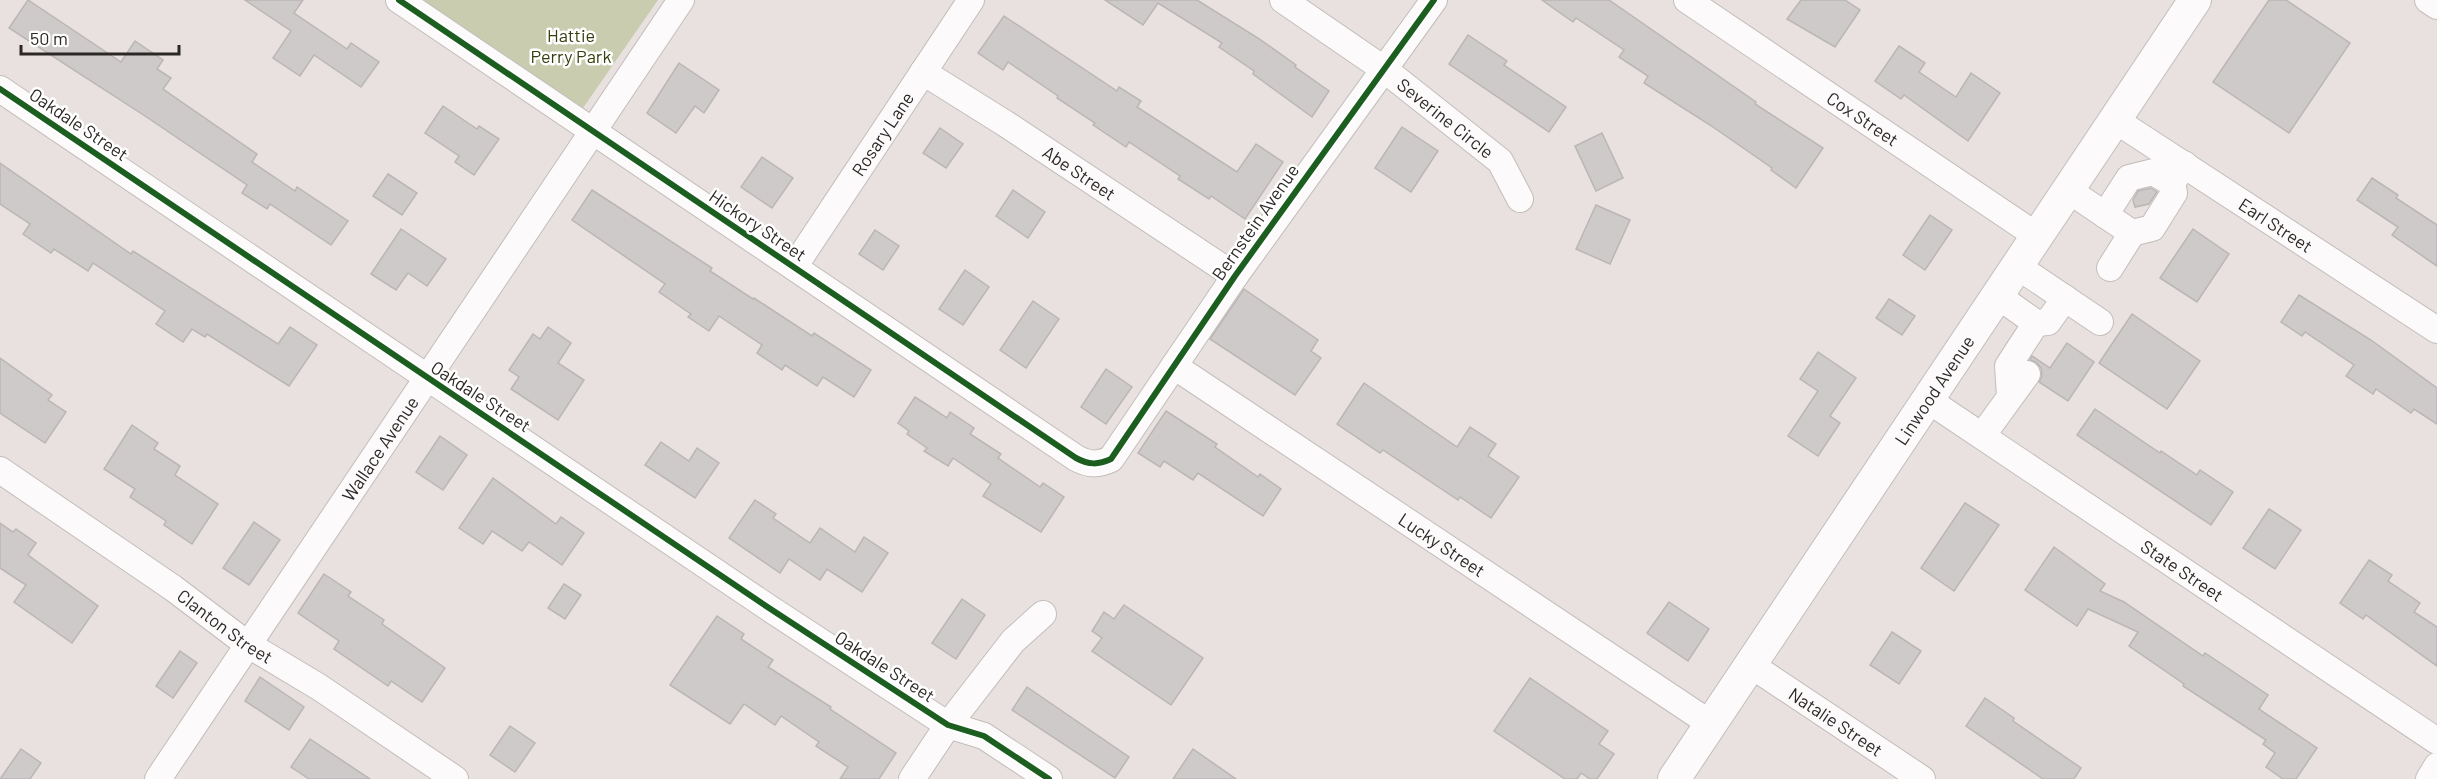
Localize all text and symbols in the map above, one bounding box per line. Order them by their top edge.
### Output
scale bar [21,18,178,56]
park label: Hattie Perry Park [531,24,611,67]
text: 50 m [30,27,68,49]
street label: Severine Circle [1393,73,1498,163]
street label: Oakdale Street [25,83,133,165]
street label: Rosary Lane [847,87,918,180]
street label: Cox Street [1823,87,1903,151]
street label: Abe Street [1039,141,1120,205]
street label: Bernstein Avenue [1207,160,1303,284]
street label: Hickory Street [705,184,811,266]
street label: Earl Street [2235,193,2317,257]
street label: Linwood Avenue [1890,331,1979,449]
street label: Oakdale Street [427,356,535,436]
street label: Wallace Avenue [337,392,423,505]
street label: Lucky Street [1394,508,1489,581]
street label: State Street [2137,535,2228,606]
street label: Clanton Street [173,584,277,668]
street label: Oakdale Street [831,626,939,706]
street label: Natalie Street [1785,682,1887,761]

